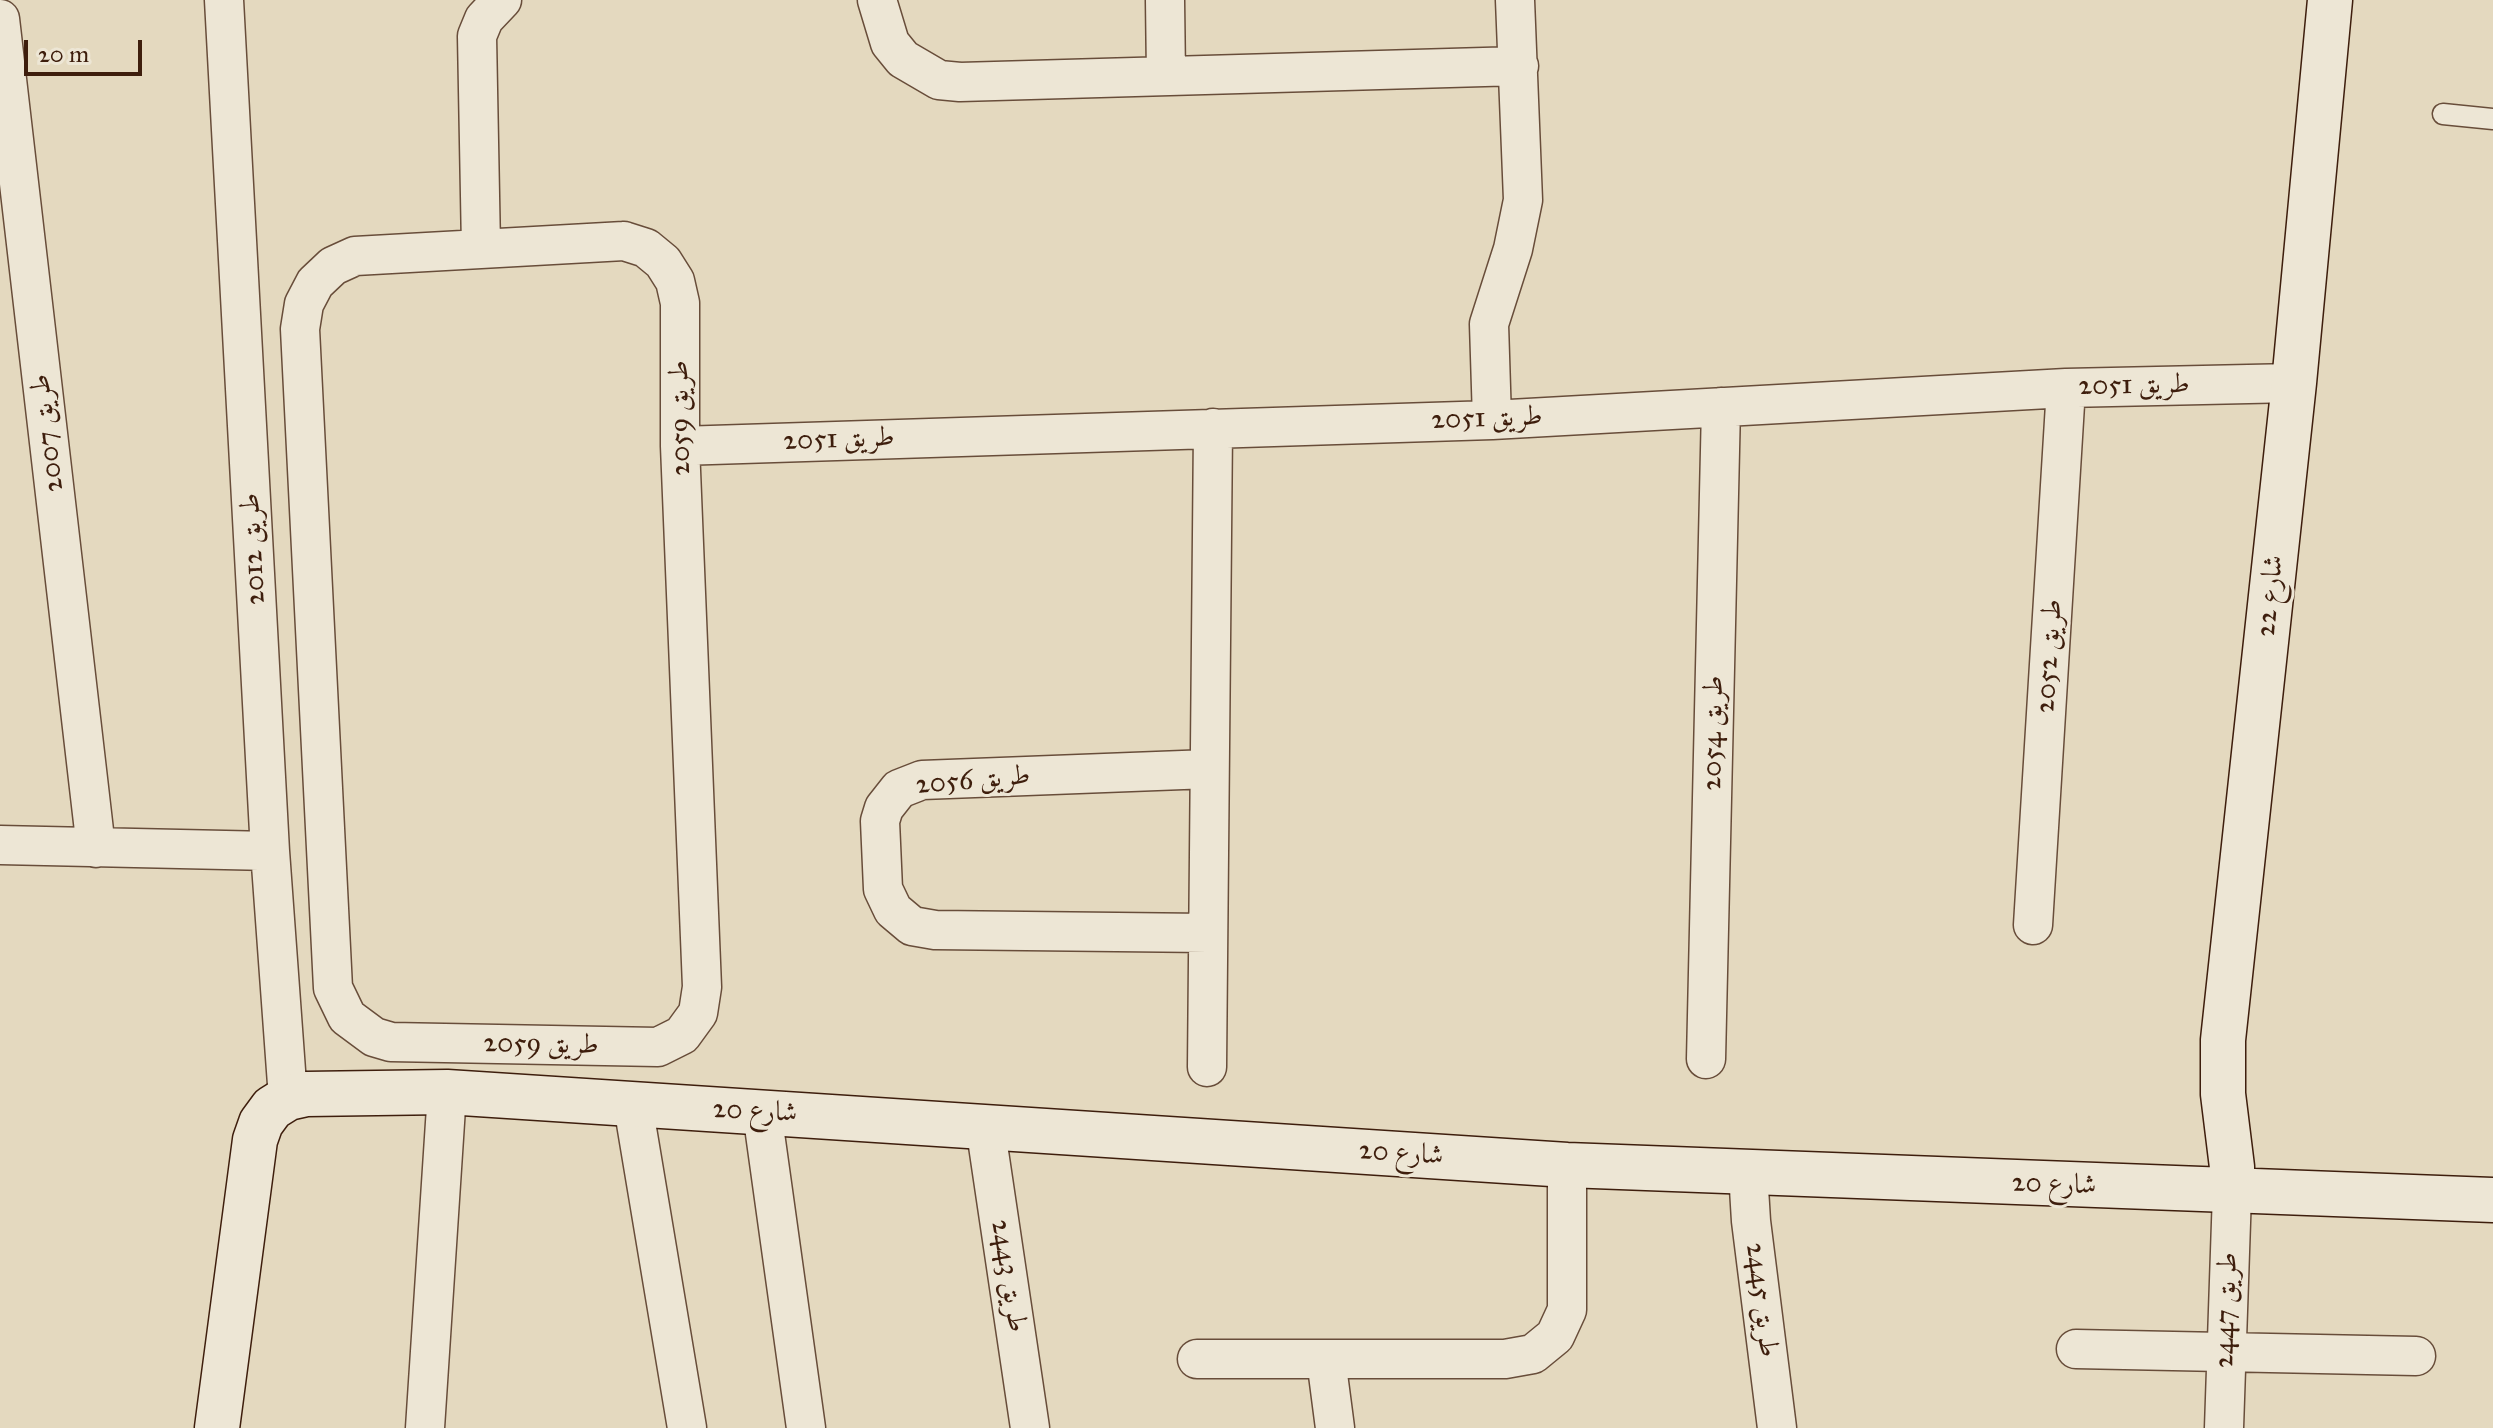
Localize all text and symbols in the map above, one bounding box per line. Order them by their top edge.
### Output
scale bar [28,24,146,74]
text: 20 m [38,39,89,69]
street label: طريق 2059 [663,360,699,476]
street label: طريق 2051 [2078,368,2190,404]
street label: طريق 2007 [24,372,72,494]
street label: طريق 2051 [1431,400,1543,438]
street label: طريق 2051 [783,421,895,459]
street label: طريق 2012 [234,492,274,606]
street label: شارع 22 [2250,553,2292,639]
street label: طريق 2052 [2029,598,2071,714]
street label: طريق 2054 [1696,675,1732,791]
street label: طريق 2056 [914,759,1032,803]
street label: طريق 2059 [483,1027,599,1063]
street label: شارع 20 [712,1093,798,1131]
street label: شارع 20 [1358,1134,1444,1174]
street label: شارع 20 [2011,1167,2097,1203]
street label: طريق 2443 [983,1217,1033,1335]
street label: طريق 2445 [1737,1241,1785,1359]
street label: طريق 2447 [2208,1251,2246,1369]

